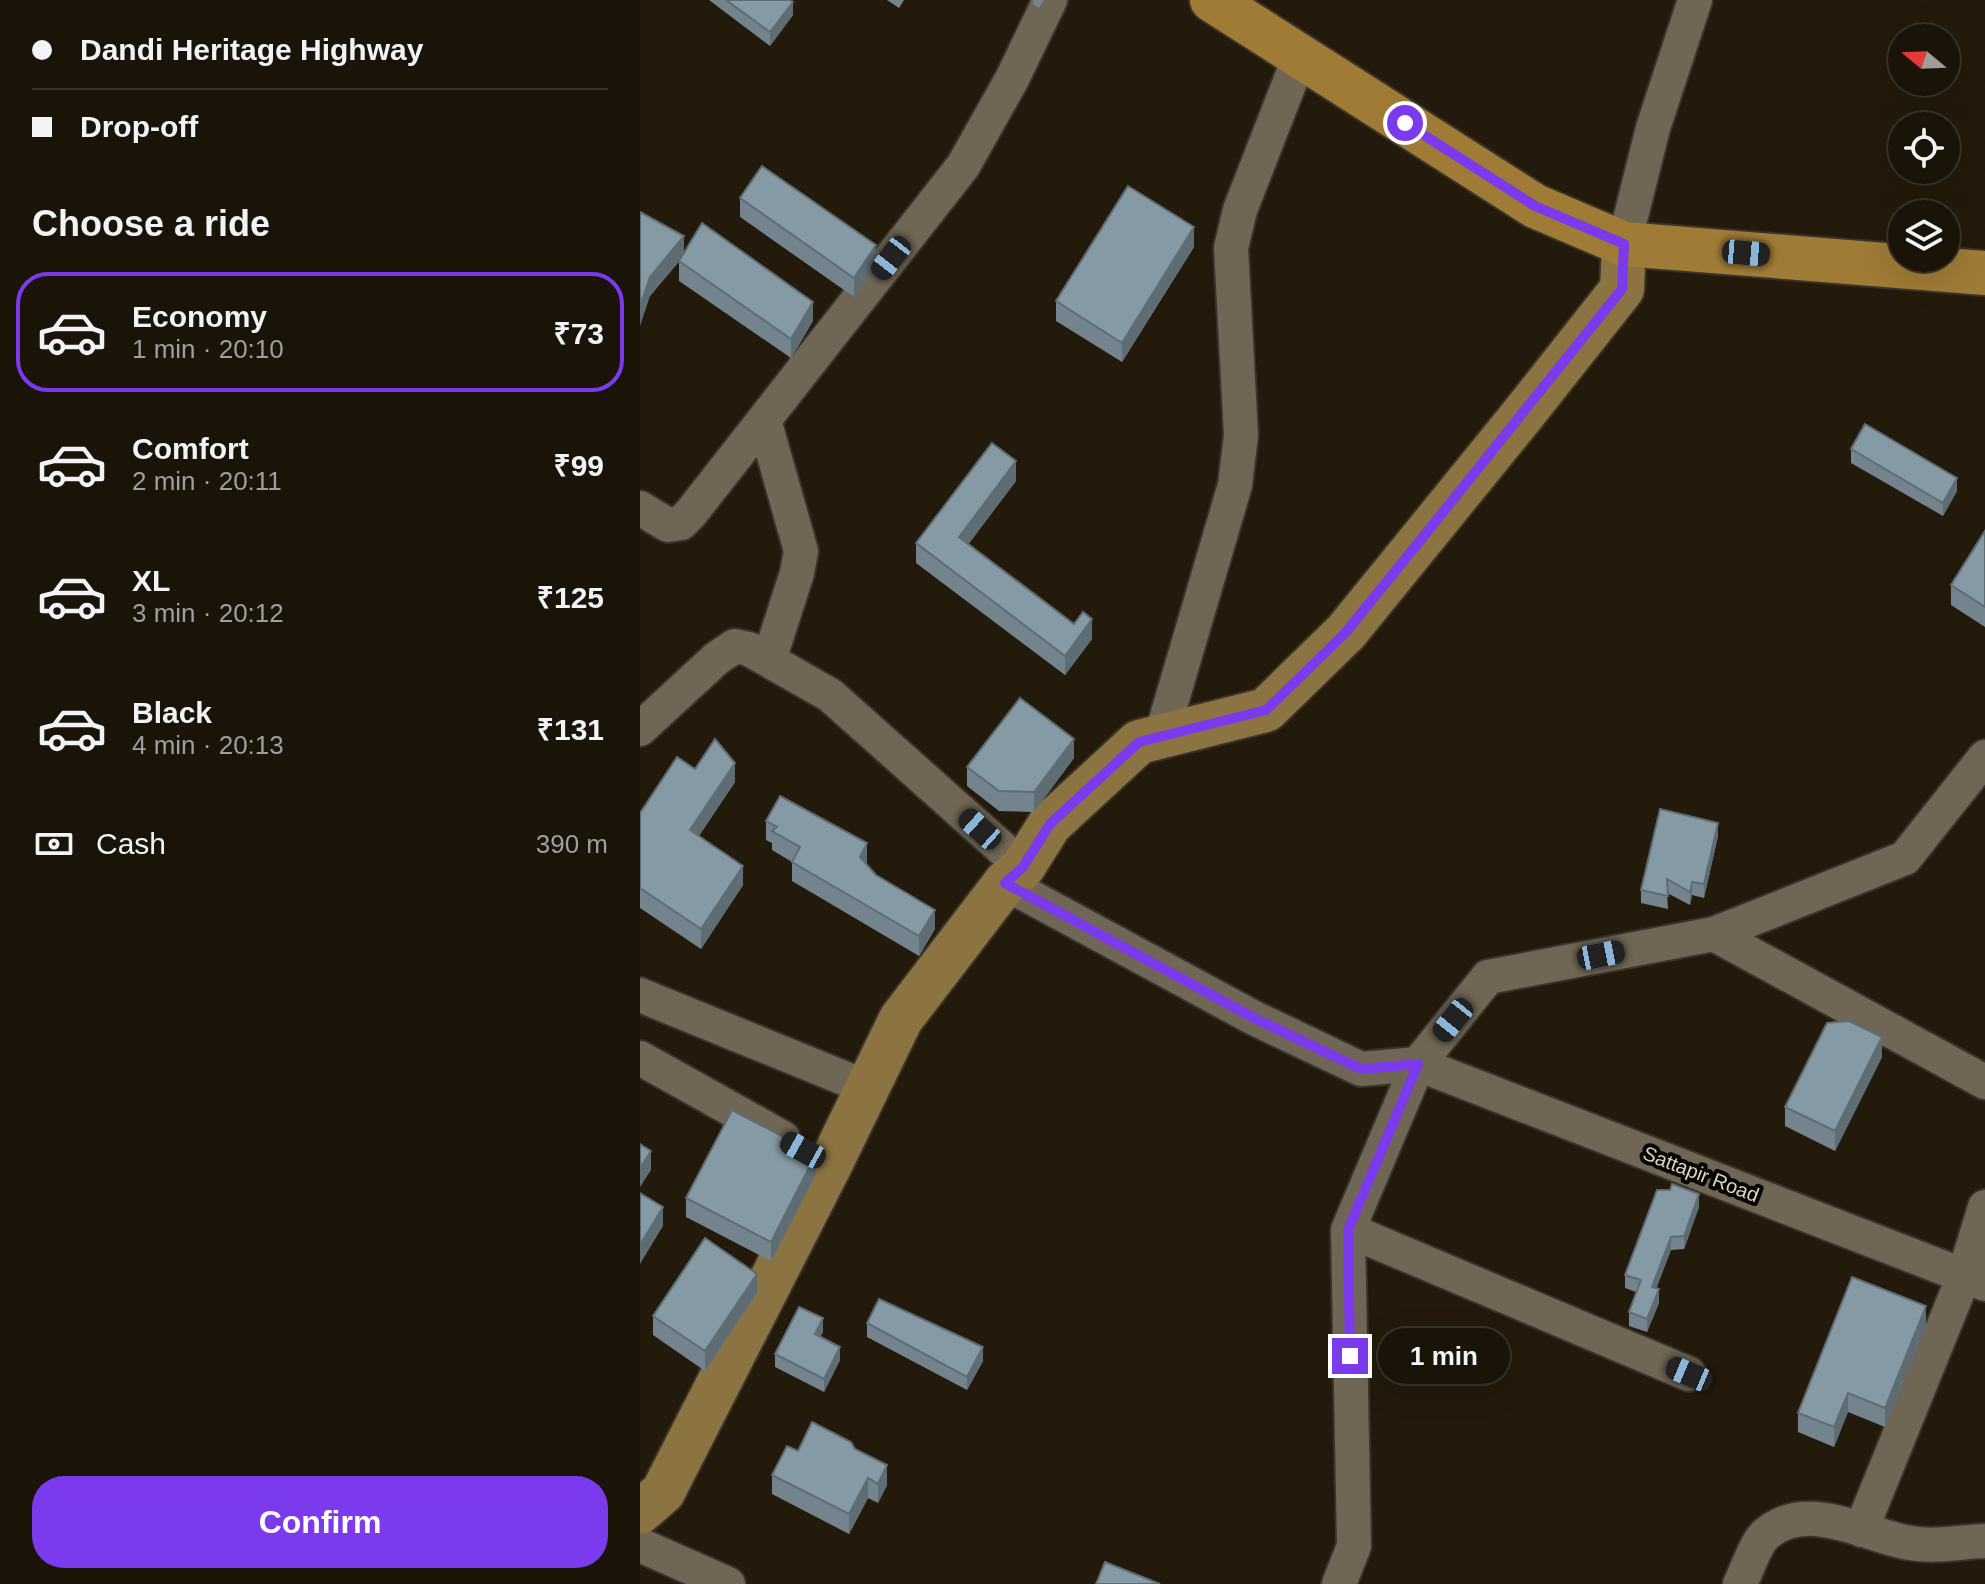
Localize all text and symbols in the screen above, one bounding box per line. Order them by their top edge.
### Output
north arrow [1888,24,1960,96]
map controls [1888,24,1960,272]
text: Dandi Heritage Highway [80,33,423,66]
route start [1387,105,1423,141]
text: Drop-off [80,110,198,143]
button: locate [1888,112,1960,184]
button: layers [1888,200,1960,272]
text: Choose a ride [32,203,270,244]
car [867,232,915,284]
car [1721,239,1771,267]
icon: car [36,296,108,368]
text: Economy [132,300,267,333]
text: ₹73 [553,317,604,350]
text: 1 min · 20:10 [132,334,284,364]
icon: car [36,428,108,500]
text: Comfort [132,432,249,465]
text: ₹99 [553,449,604,482]
text: 2 min · 20:11 [132,466,282,496]
icon: car [36,560,108,632]
text: XL [132,564,170,597]
text: ₹125 [537,581,604,614]
text: 3 min · 20:12 [132,598,284,628]
icon: car [36,692,108,764]
text: Black [132,696,212,729]
text: ₹131 [537,713,604,746]
text: 4 min · 20:13 [132,730,284,760]
car [954,804,1006,854]
icon: cash [32,822,76,866]
text: Cash [96,827,166,860]
text: 390 m [536,829,608,859]
car [1575,939,1627,971]
car [1429,994,1477,1046]
car [776,1128,830,1172]
street label: Sattapir Road [1640,1142,1762,1206]
callout: 1 min [1378,1328,1510,1384]
route end [1332,1338,1368,1374]
text: 1 min [1410,1341,1478,1371]
car [1662,1354,1716,1394]
button: Confirm [32,1476,608,1568]

